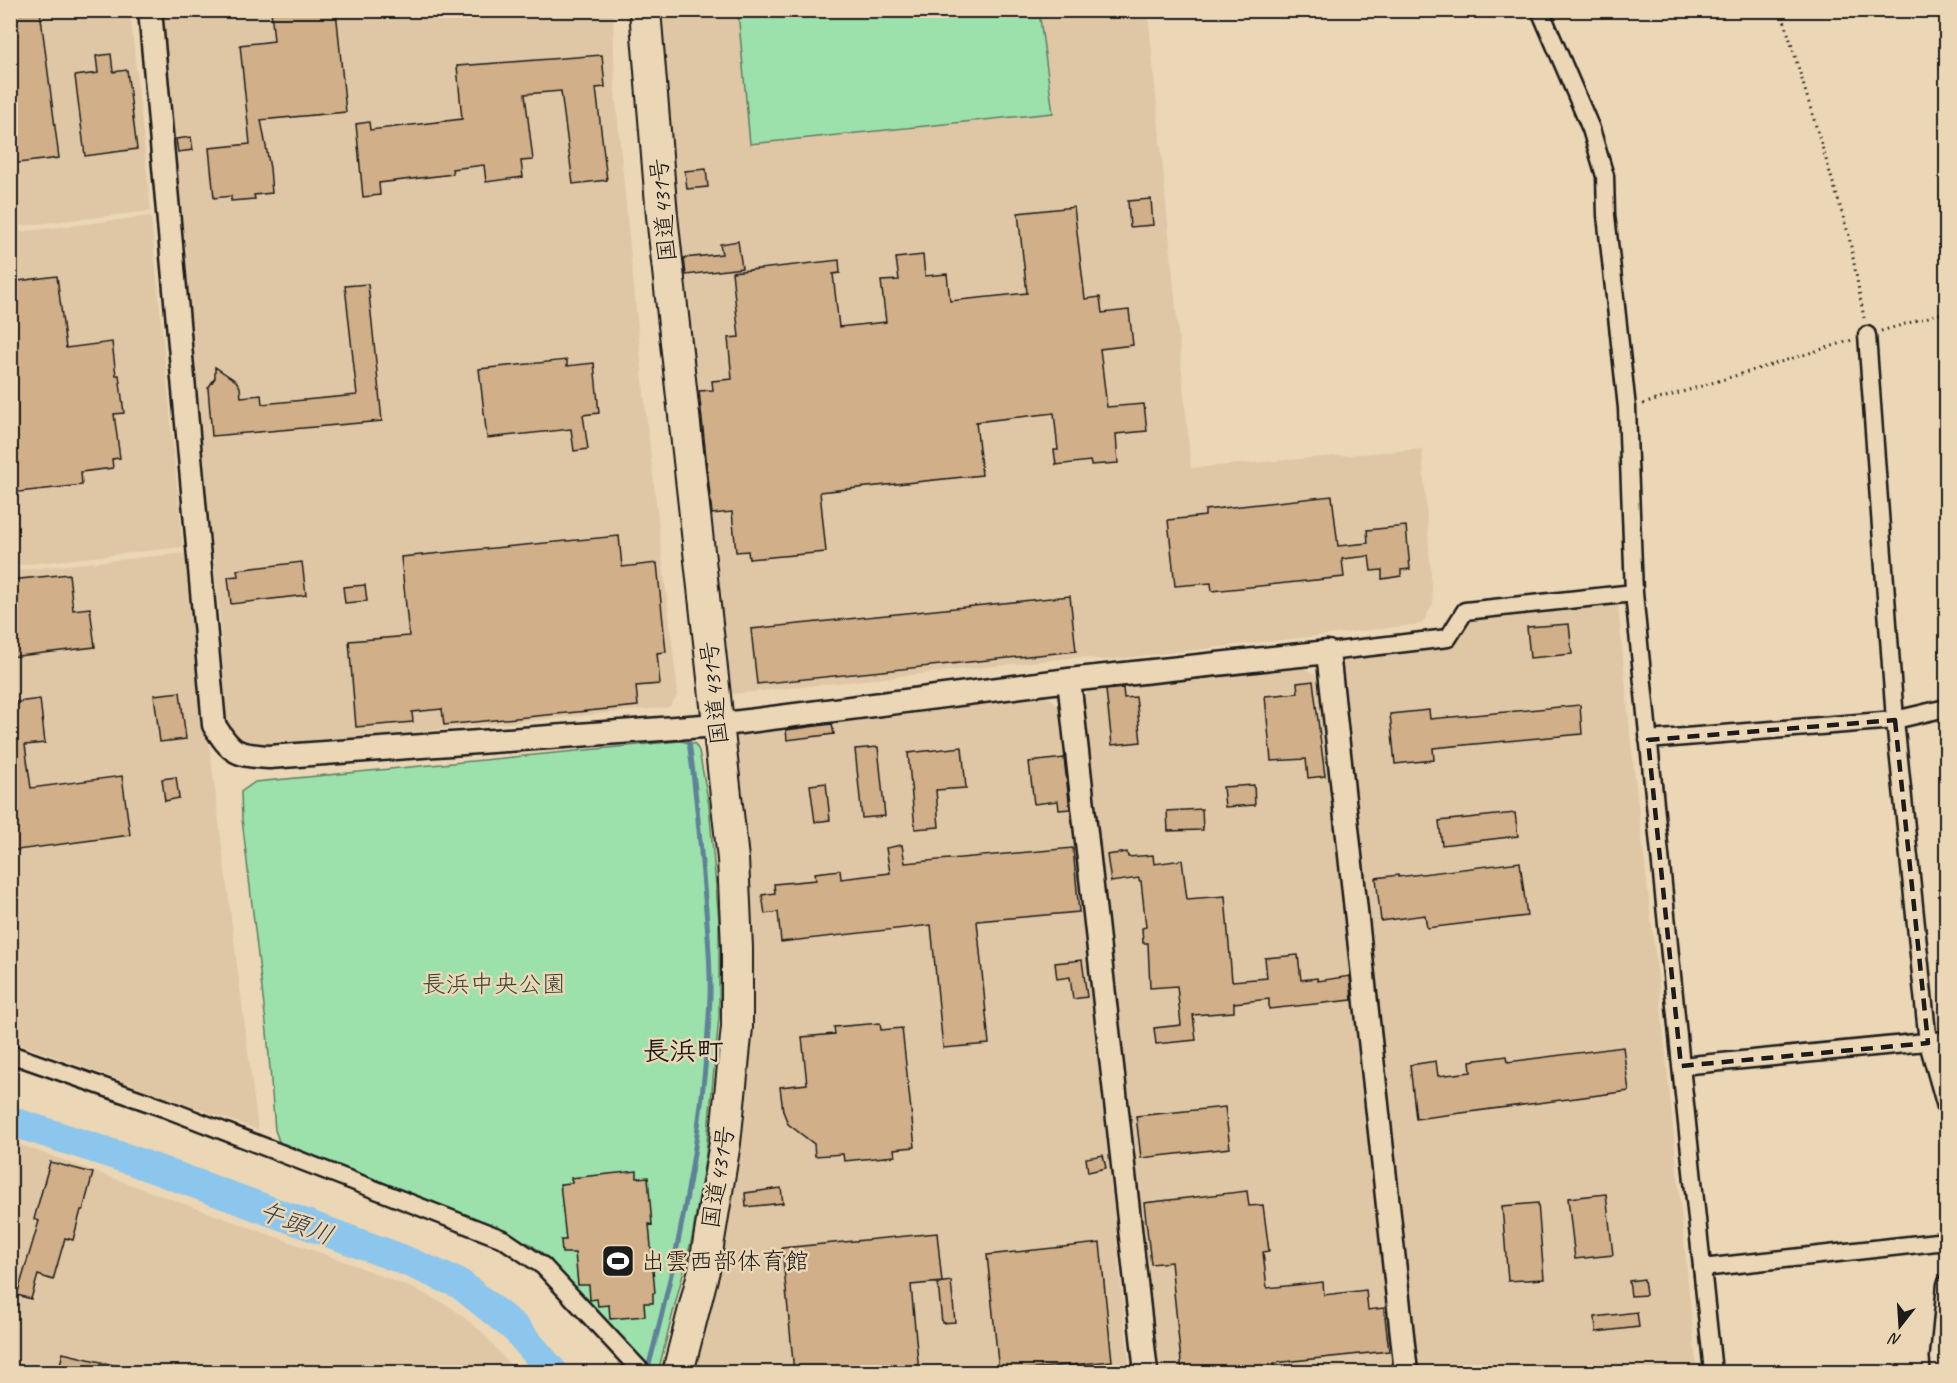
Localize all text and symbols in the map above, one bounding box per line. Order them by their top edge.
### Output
street label: 国道431号 [644,157,682,263]
street label: 国道431号 [694,640,734,746]
park label: 長浜中央公園 [422,969,566,999]
district label: 長浜町 [643,1034,724,1068]
street label: 国道431号 [695,1123,741,1231]
water label: 午頭川 [254,1194,338,1252]
sports icon: 出雲西部体育館 [600,1243,636,1279]
place label: 出雲西部体育館 [641,1246,809,1276]
north arrow [1870,1296,1930,1356]
text: N [1885,1327,1904,1350]

